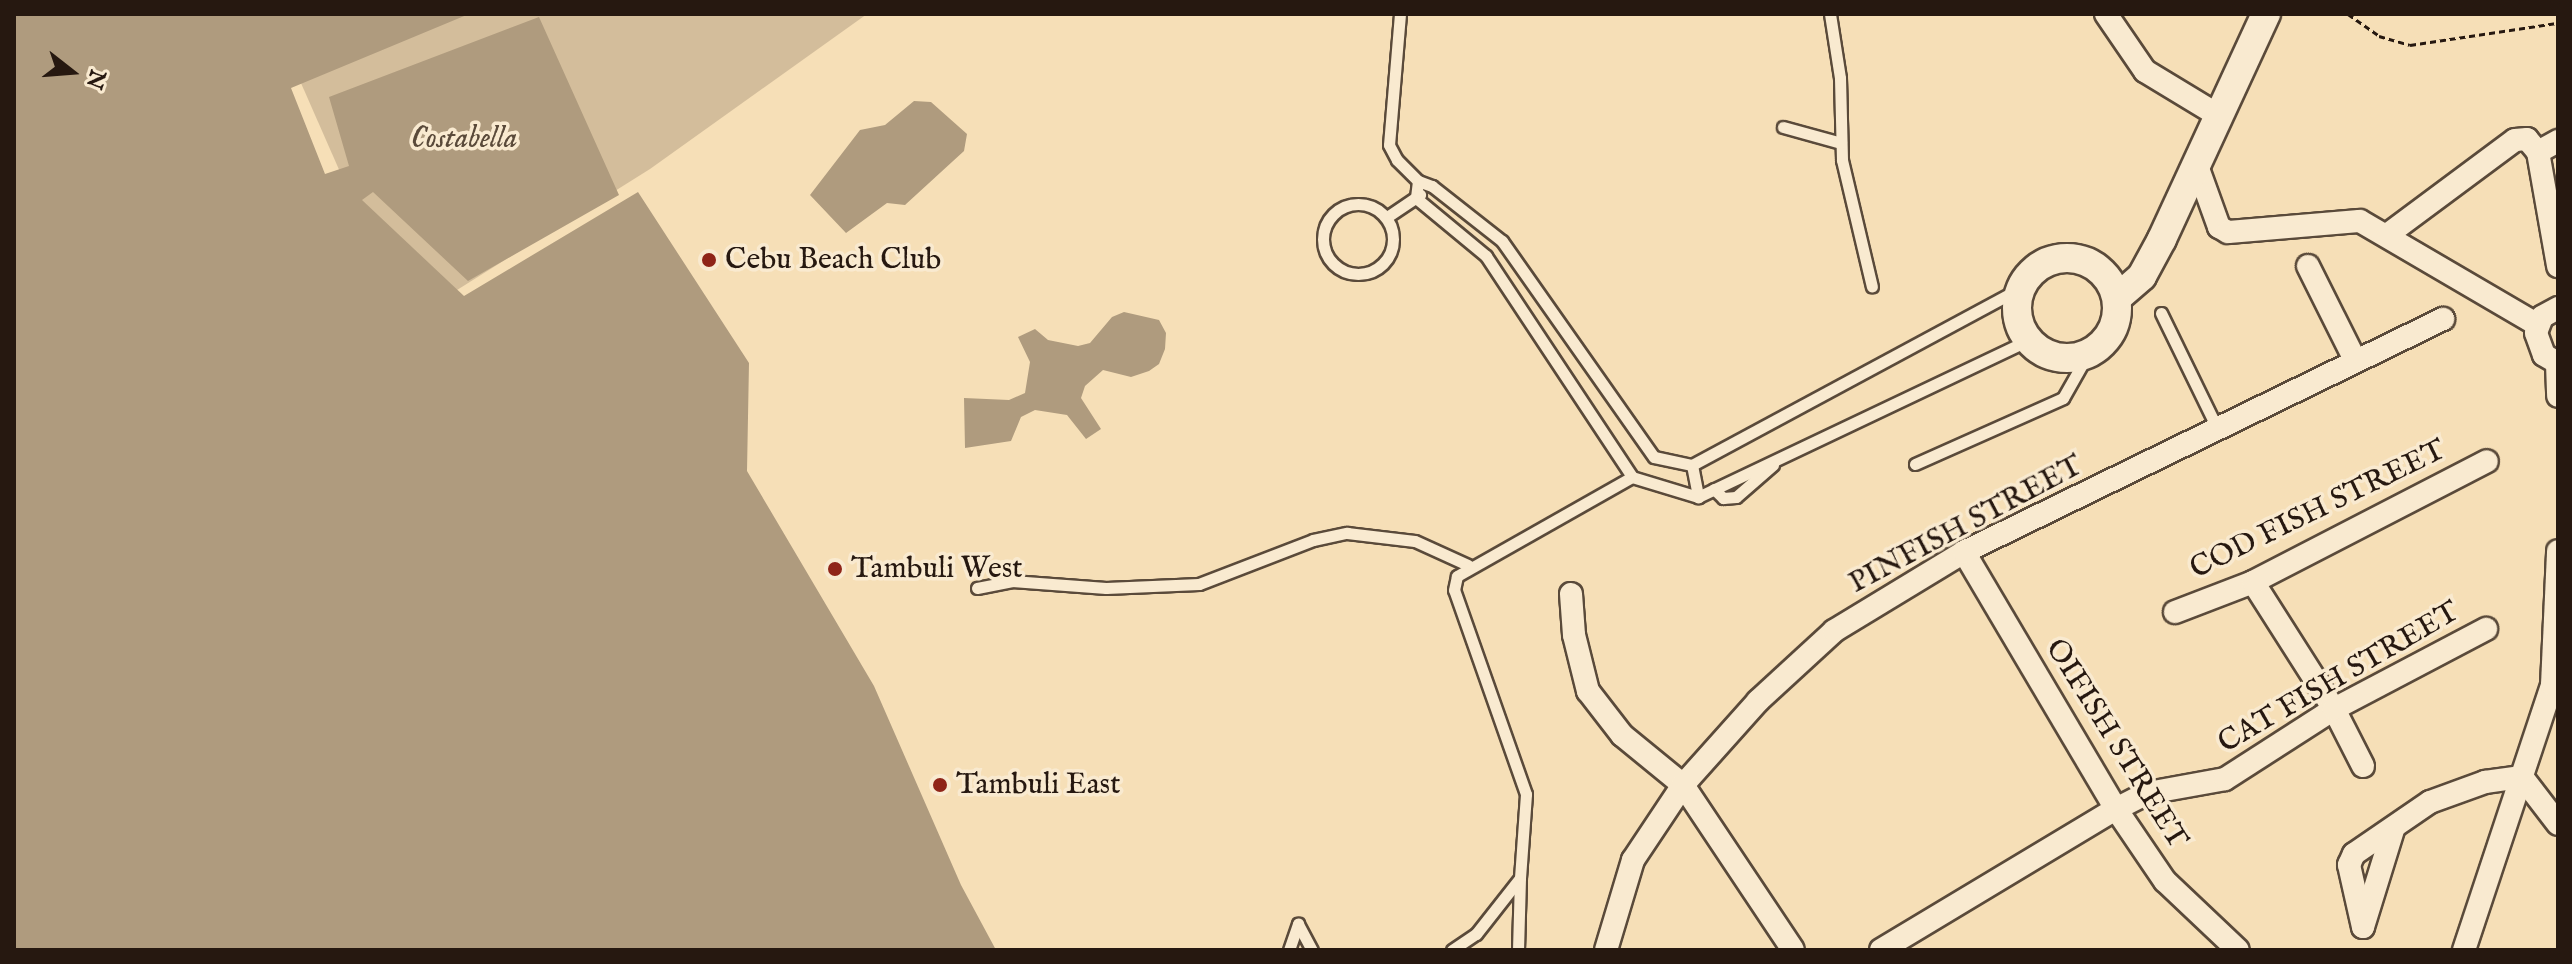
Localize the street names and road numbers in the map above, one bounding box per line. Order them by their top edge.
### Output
street label: COD FISH STREET [2184,433,2452,587]
street label: PINFISH STREET [1843,448,2089,602]
street label: CAT FISH STREET [2212,594,2466,762]
street label: OIFISH STREET [2037,633,2195,855]

